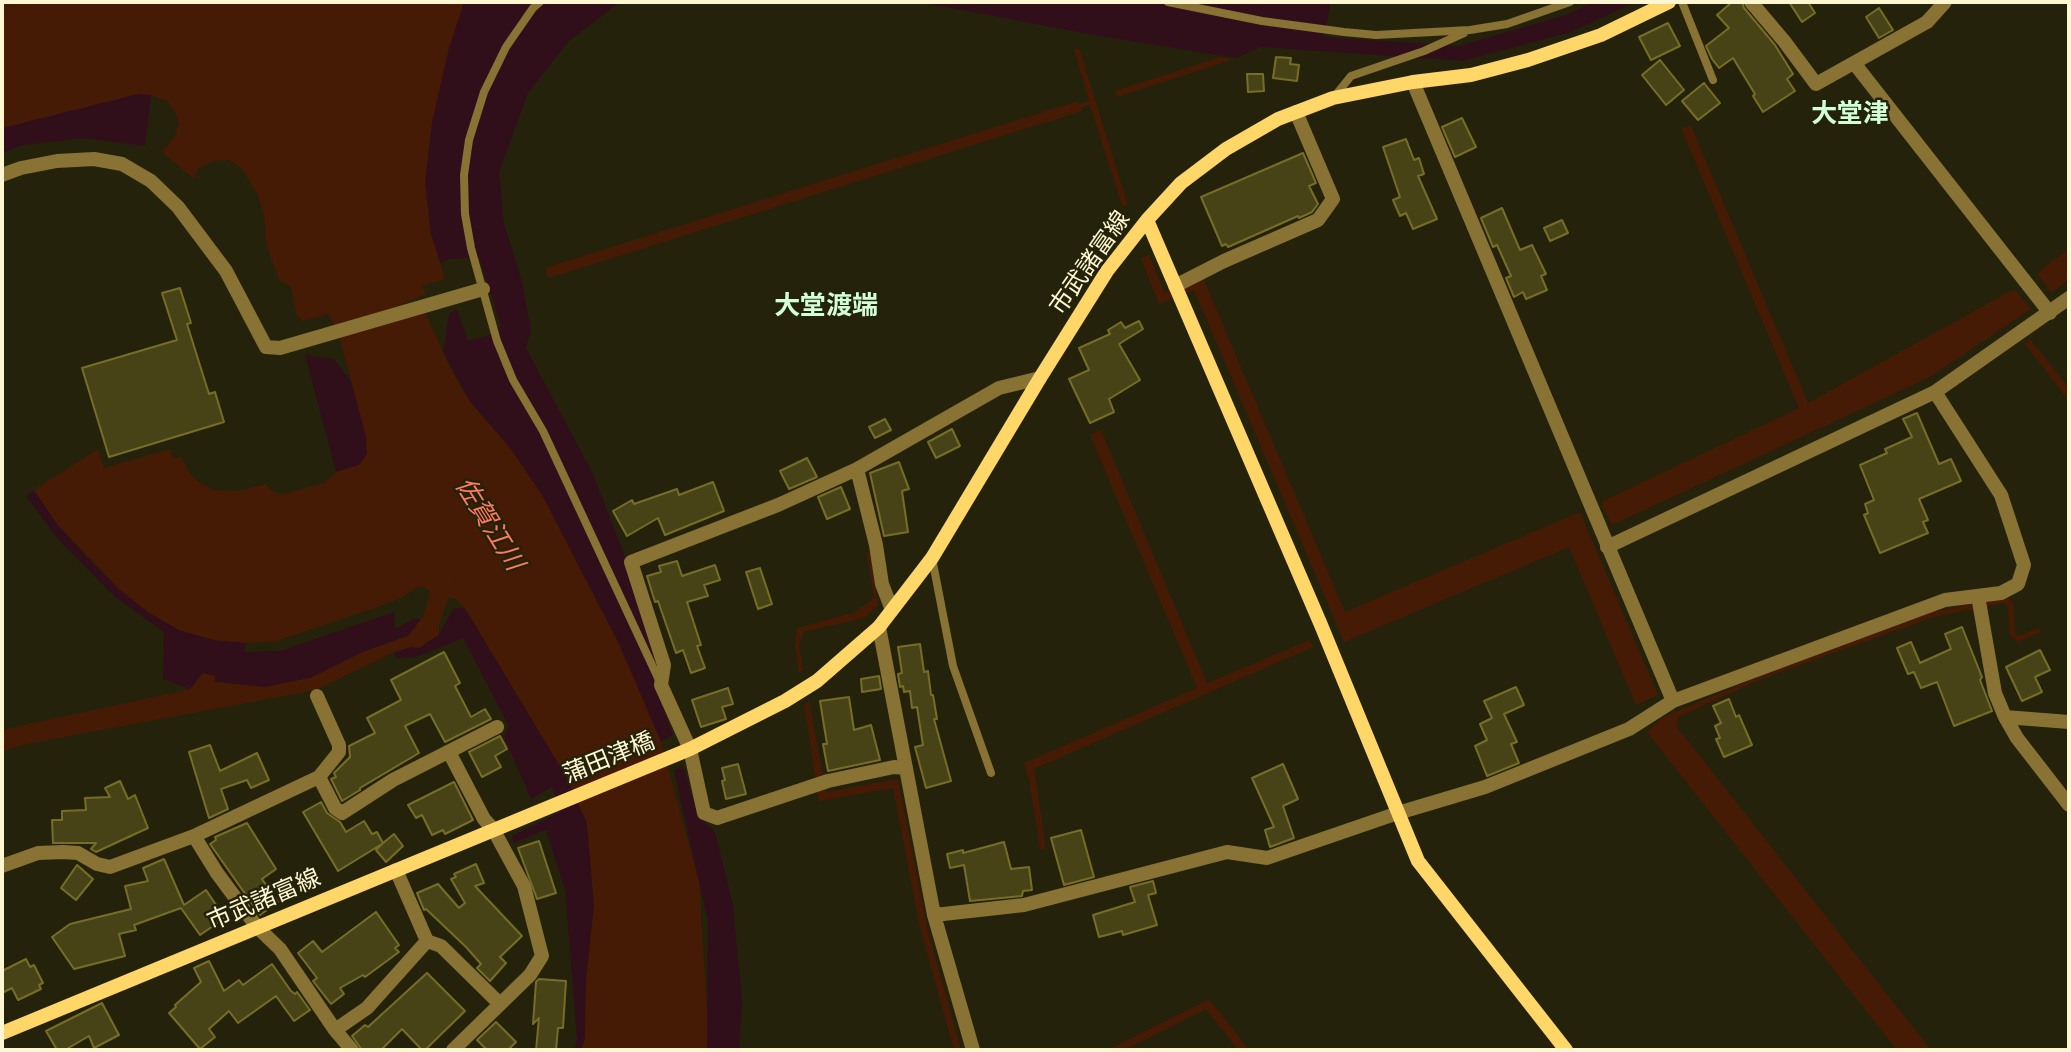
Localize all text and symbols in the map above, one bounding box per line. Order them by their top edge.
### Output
district label: 大堂津 [1811,98,1889,130]
street label: 市武諸富線 [1044,206,1136,320]
district label: 大堂渡端 [774,290,878,322]
water label: 佐賀江川 [448,472,530,576]
street label: 蒲田津橋 [559,727,659,789]
street label: 市武諸富線 [203,863,325,937]

